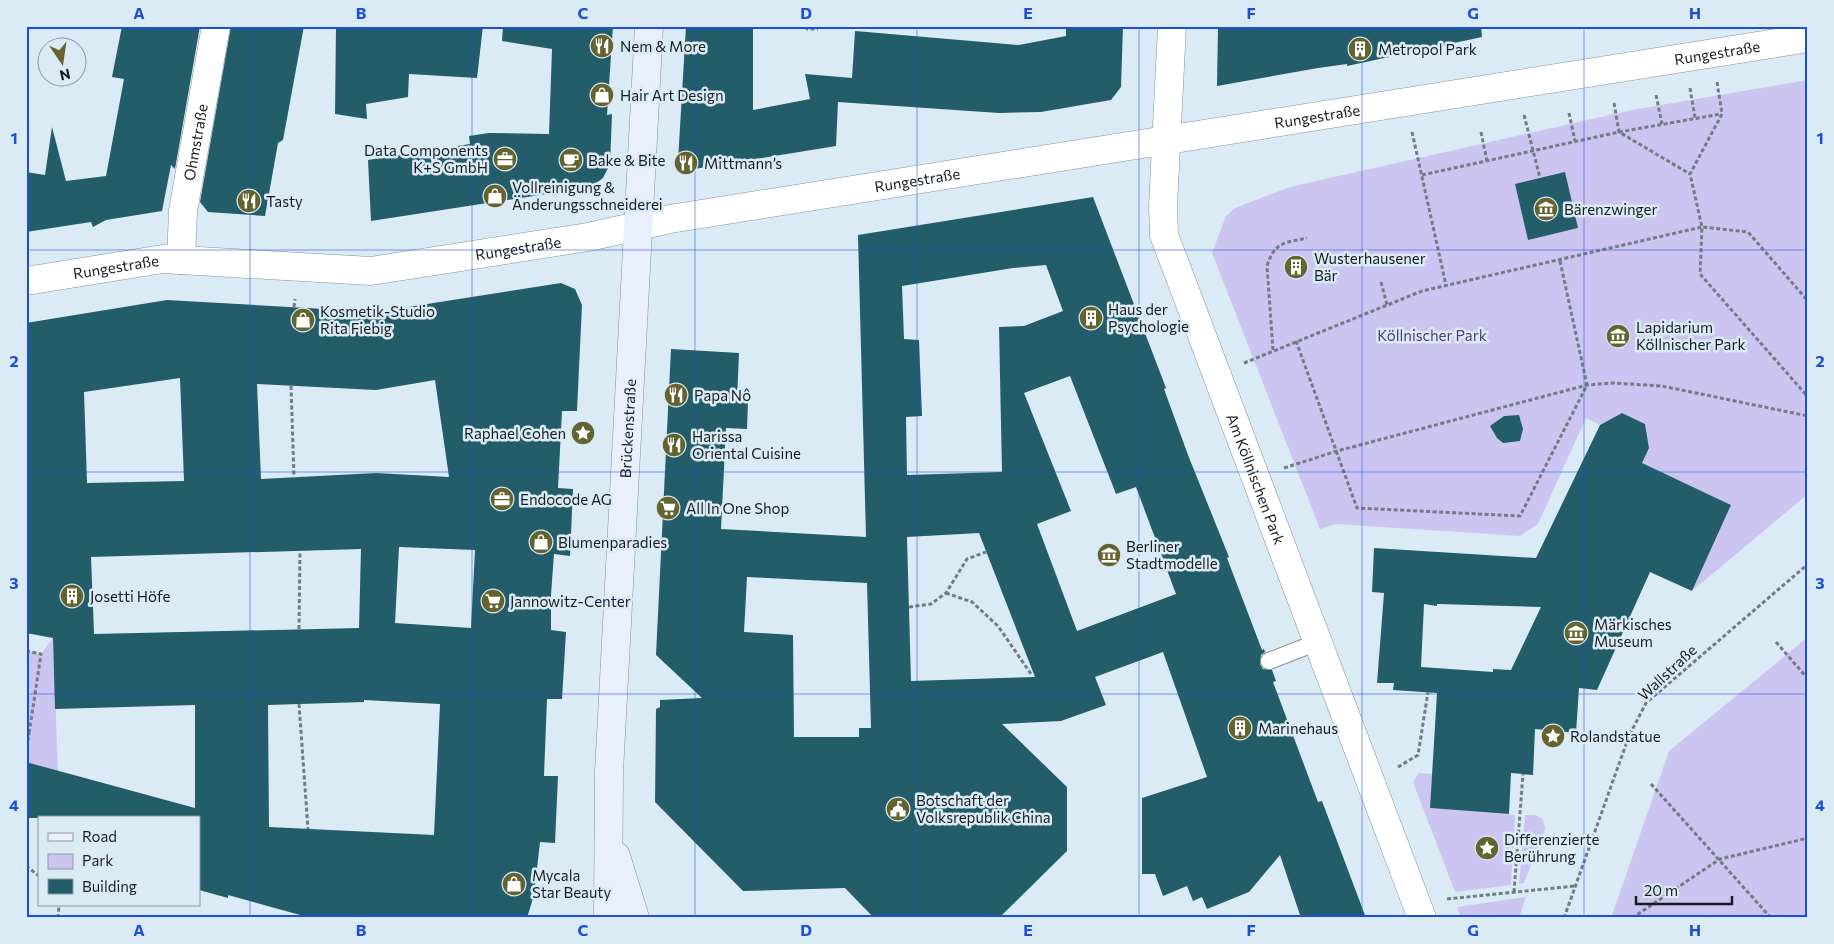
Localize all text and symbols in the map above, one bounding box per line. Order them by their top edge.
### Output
text: A [133,3,145,22]
text: B [356,3,367,22]
text: C [578,3,589,22]
text: D [800,3,812,22]
text: E [1023,3,1033,22]
text: F [1246,3,1256,22]
text: G [1467,3,1479,22]
text: H [1689,3,1701,22]
restaurant icon: Nem & More [589,33,615,59]
building icon: Metropol Park [1347,36,1373,62]
place label: Nem & More [620,37,706,55]
street label: Rungestraße [1673,37,1761,68]
north arrow [38,38,88,88]
place label: Metropol Park [1378,40,1477,58]
text: N [58,66,72,85]
shop icon: Hair Art Design [589,82,615,108]
place label: Hair Art Design [620,86,724,104]
street label: Rungestraße [1273,100,1361,132]
street label: Ohmstraße [180,102,211,182]
text: 1 [10,128,18,147]
text: 1 [1816,128,1824,147]
place label: Data Components K+S GmbH [364,141,488,176]
office icon: Data Components K+S GmbH [492,146,518,172]
cafe icon: Bake & Bite [558,147,584,173]
restaurant icon: Mittmann’s [673,150,699,176]
place label: Bake & Bite [588,151,666,169]
place label: Mittmann’s [704,154,782,172]
street label: Rungestraße [873,164,961,195]
place label: Vollreinigung & Änderungsschneiderei [512,178,663,213]
shop icon: Vollreinigung & Änderungsschneiderei [482,183,508,209]
restaurant icon: Tasty [236,188,262,214]
place label: Tasty [266,192,303,210]
museum icon: Bärenzwinger [1533,196,1559,222]
place label: Bärenzwinger [1564,200,1658,218]
street label: Rungestraße [474,232,562,264]
place label: Wusterhausener Bär [1314,249,1426,284]
street label: Rungestraße [72,251,160,282]
building icon: Wusterhausener Bär [1283,254,1309,280]
place label: Haus der Psychologie [1108,300,1189,335]
place label: Kosmetik-Studio Rita Fiebig [320,302,435,337]
building icon: Haus der Psychologie [1078,305,1104,331]
shop icon: Kosmetik-Studio Rita Fiebig [290,307,316,333]
place label: Lapidarium Köllnischer Park [1636,318,1746,353]
museum icon: Lapidarium Köllnischer Park [1605,323,1631,349]
park label: Köllnischer Park [1377,326,1487,344]
text: 2 [9,351,19,370]
text: 2 [1815,351,1825,370]
street label: Brückenstraße [616,378,639,479]
restaurant icon: Papa Nô [663,382,689,408]
place label: Papa Nô [694,386,751,404]
street label: Am Köllnischen Park [1223,411,1289,547]
place icon: Raphael Cohen [570,420,596,446]
place label: Raphael Cohen [464,424,566,442]
place label: Harissa Oriental Cuisine [692,427,801,462]
restaurant icon: Harissa Oriental Cuisine [661,432,687,458]
office icon: Endocode AG [489,486,515,512]
place label: Endocode AG [520,490,612,508]
supermarket icon: All In One Shop [655,495,681,521]
place label: All In One Shop [686,499,789,517]
shop icon: Blumenparadies [528,529,554,555]
place label: Blumenparadies [558,533,667,551]
place label: Berliner Stadtmodelle [1126,537,1218,572]
museum icon: Berliner Stadtmodelle [1096,542,1122,568]
text: 3 [9,573,19,592]
text: 3 [1815,573,1825,592]
building icon: Josetti Höfe [59,583,85,609]
place label: Josetti Höfe [90,587,170,605]
supermarket icon: Jannowitz-Center [480,588,506,614]
place label: Jannowitz-Center [510,592,631,610]
place label: Märkisches Museum [1594,615,1672,650]
museum icon: Märkisches Museum [1563,620,1589,646]
street label: Wallstraße [1634,640,1700,704]
building icon: Marinehaus [1227,715,1253,741]
place label: Marinehaus [1258,719,1338,737]
place icon: Rolandstatue [1540,723,1566,749]
place label: Rolandstatue [1570,727,1661,745]
place label: Botschaft der Volksrepublik China [916,791,1051,826]
text: 4 [9,795,19,814]
text: 4 [1815,795,1825,814]
public building icon: Botschaft der Volksrepublik China [885,796,911,822]
legend [38,816,200,906]
text: Road [82,827,117,845]
place label: Differenzierte Berührung [1504,830,1599,865]
place icon: Differenzierte Berührung [1474,835,1500,861]
text: Park [82,851,113,869]
place label: Mycala Star Beauty [532,866,611,901]
shop icon: Mycala Star Beauty [501,871,527,897]
scale bar [1636,874,1733,906]
text: Building [82,877,137,895]
text: 20 m [1644,881,1678,899]
text: A [133,920,145,939]
text: B [356,920,367,939]
text: C [578,920,589,939]
text: D [800,920,812,939]
text: E [1023,920,1033,939]
text: F [1246,920,1256,939]
text: G [1467,920,1479,939]
text: H [1689,920,1701,939]

